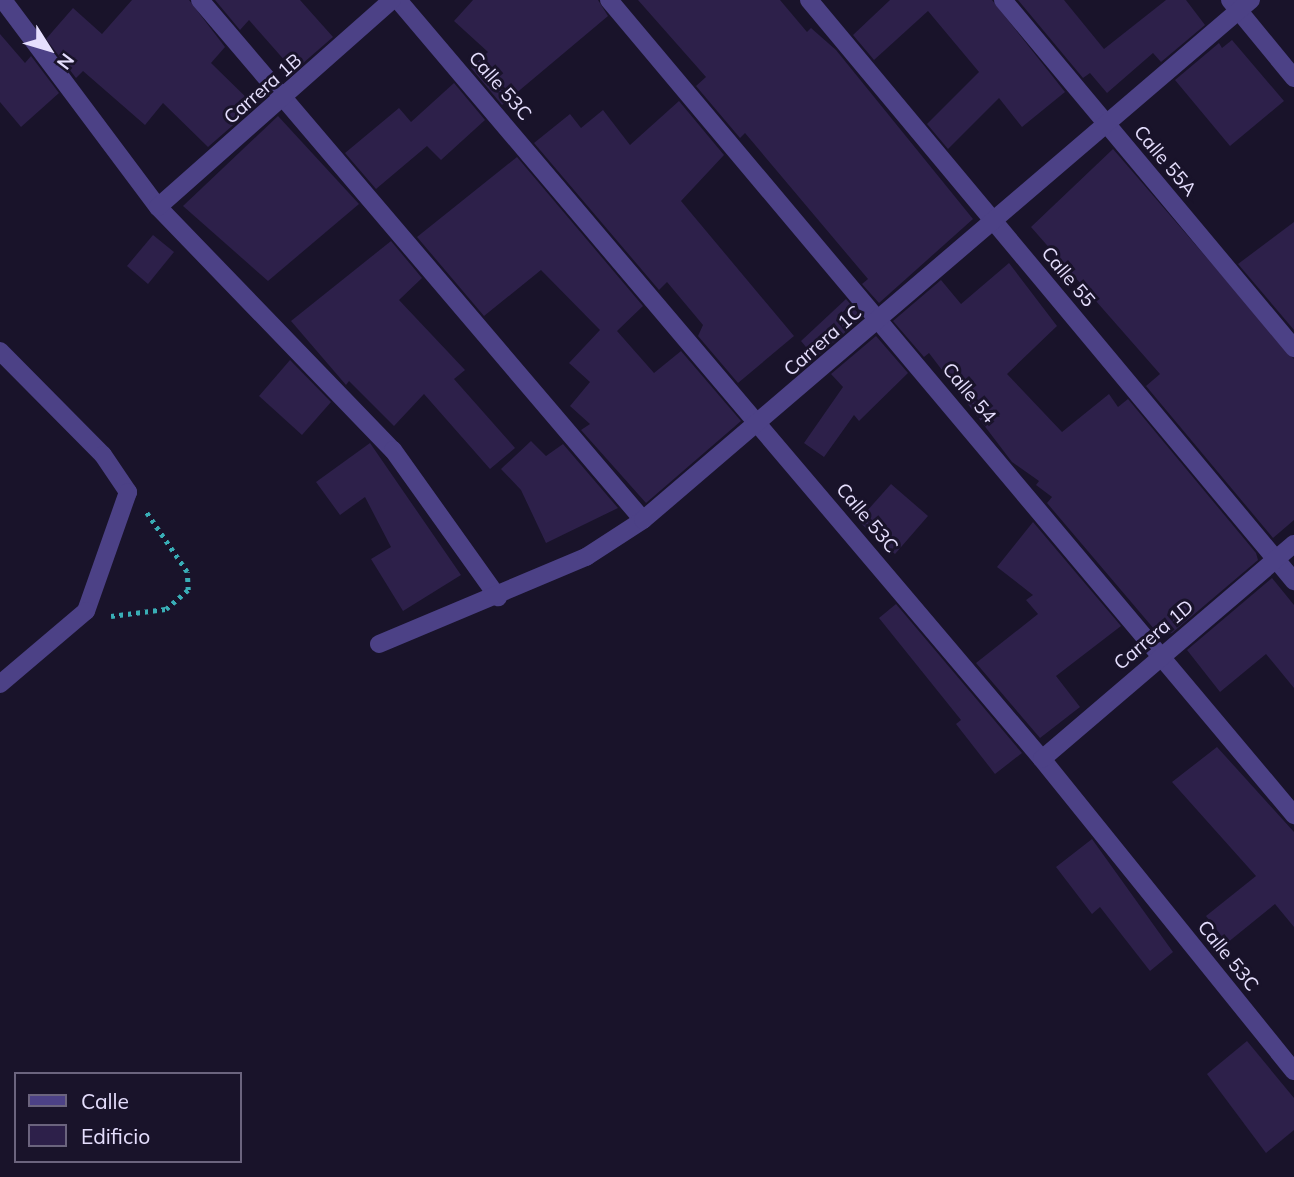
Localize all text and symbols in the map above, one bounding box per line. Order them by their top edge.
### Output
north arrow [14,14,84,84]
street label: Calle 53C [464,47,536,125]
text: N [52,49,80,75]
street label: Carrera 1B [219,49,307,129]
street label: Calle 55A [1129,121,1201,201]
street label: Calle 55 [1036,242,1100,312]
street label: Carrera 1C [779,301,867,381]
street label: Calle 54 [937,358,1001,428]
street label: Calle 53C [831,478,903,558]
street label: Carrera 1D [1110,595,1198,675]
street label: Calle 53C [1193,916,1263,996]
legend [14,1072,242,1163]
text: Calle [81,1088,129,1114]
text: Edificio [81,1123,150,1149]

